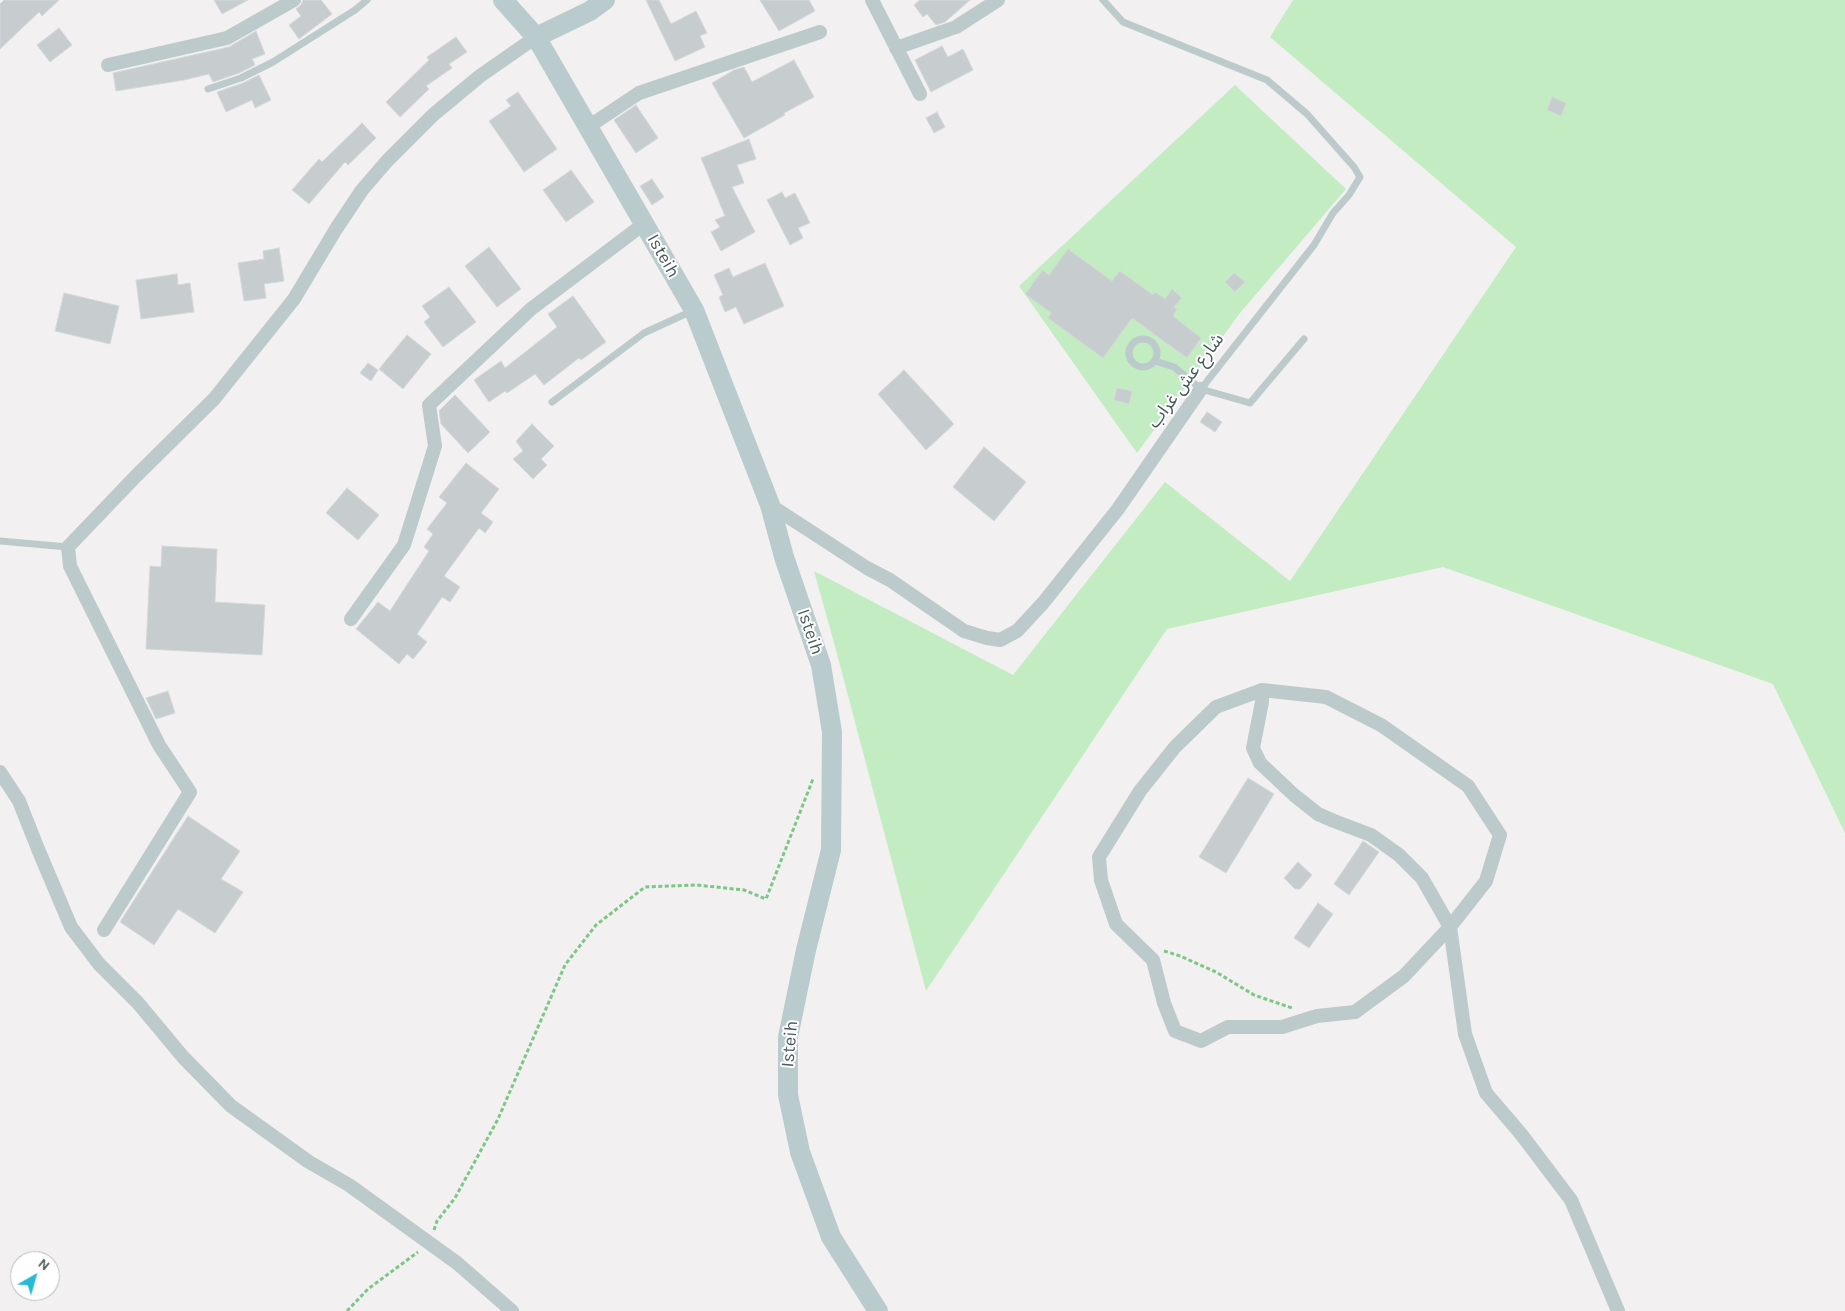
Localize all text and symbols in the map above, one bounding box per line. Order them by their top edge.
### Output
street label: Isteih [642,230,684,282]
street label: شارع عش غراب [1143,329,1229,433]
street label: Isteih [792,606,828,658]
street label: Isteih [777,1020,803,1068]
north arrow [10,1251,60,1301]
text: N [35,1255,53,1274]

